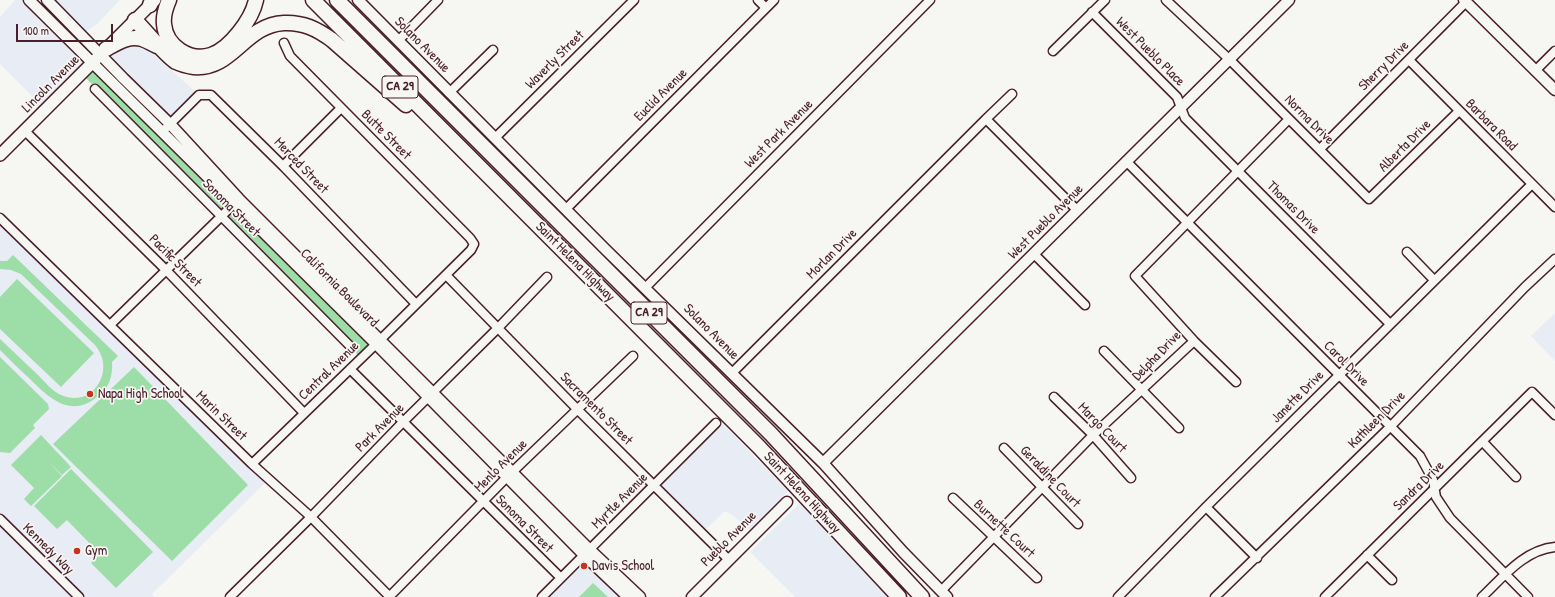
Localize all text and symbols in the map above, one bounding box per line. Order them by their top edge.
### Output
street label: Solano Avenue [391,14,453,76]
street label: West Pueblo Place [1112,14,1188,90]
scale bar [18,16,115,42]
text: 100 m [23,22,49,39]
street label: Waverly Street [522,27,588,93]
street label: Sherry Drive [1355,37,1413,95]
street label: Lincoln Avenue [19,52,83,116]
street label: Euclid Avenue [631,65,691,125]
road number: CA 29 [382,76,418,98]
street label: Norma Drive [1281,92,1337,148]
street label: West Park Avenue [741,96,817,172]
street label: Barbara Road [1462,96,1520,154]
street label: Butte Street [358,107,414,163]
street label: Alberta Drive [1375,116,1435,176]
street label: Merced Street [270,134,332,198]
street label: Sonoma Street [199,176,263,240]
street label: Thomas Drive [1263,178,1323,238]
street label: West Pueblo Avenue [1005,181,1087,263]
street label: Saint Helena Highway [532,219,618,305]
street label: Morlan Drive [803,225,861,283]
street label: Pacific Street [145,231,205,291]
street label: California Boulevard [296,245,382,331]
street label: Solano Avenue [680,301,742,363]
road number: CA 29 [631,302,667,324]
street label: Delpha Drive [1129,328,1185,384]
street label: Central Avenue [295,338,363,404]
street label: Carol Drive [1320,338,1372,390]
street label: Janette Drive [1268,367,1328,427]
street label: Sacramento Street [556,369,636,449]
place label: Napa High School [98,386,183,402]
street label: Marin Street [192,388,250,444]
street label: Kathleen Drive [1345,388,1409,452]
marker: Napa High School [85,389,95,399]
street label: Margo Court [1074,399,1130,457]
street label: Park Avenue [352,400,408,456]
street label: Menlo Avenue [471,436,531,496]
street label: Geraldine Court [1016,442,1084,512]
street label: Saint Helena Highway [760,449,844,537]
street label: Sandra Drive [1390,458,1448,514]
street label: Myrtle Avenue [588,469,652,533]
street label: Sonoma Street [492,492,556,556]
street label: Burnette Court [970,496,1038,562]
street label: Pueblo Avenue [698,508,760,570]
street label: Kennedy Way [19,520,77,578]
place label: Gym [85,543,107,559]
marker: Gym [72,546,82,556]
place label: Davis School [592,558,654,574]
marker: Davis School [579,561,589,571]

